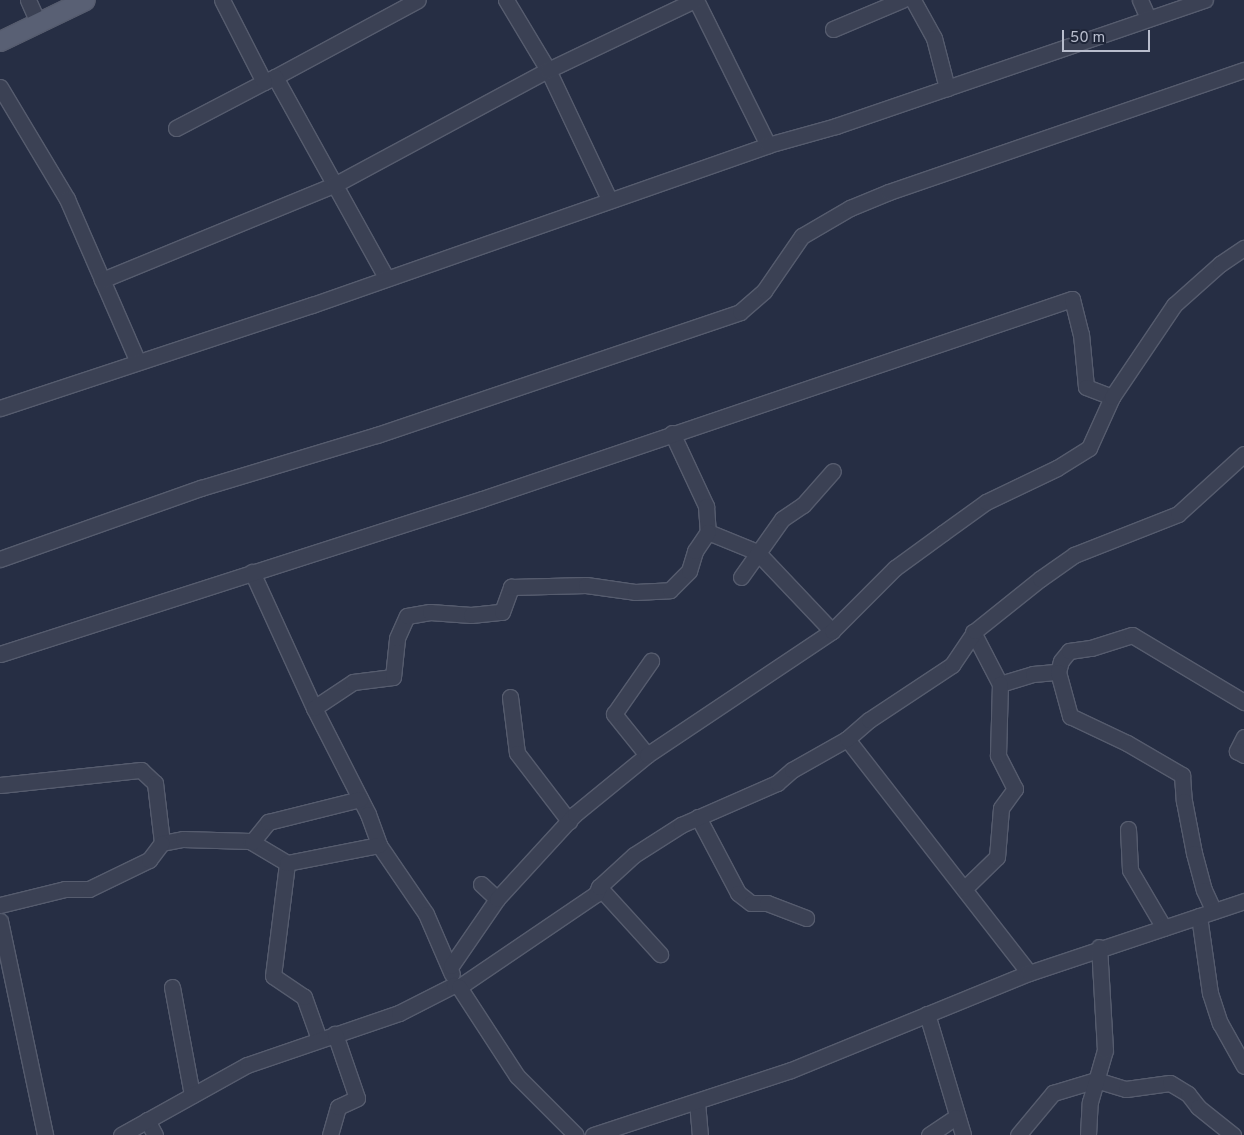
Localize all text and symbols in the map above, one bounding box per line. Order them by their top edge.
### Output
scale bar [1064,20,1152,52]
text: 50 m [1070,29,1105,48]

